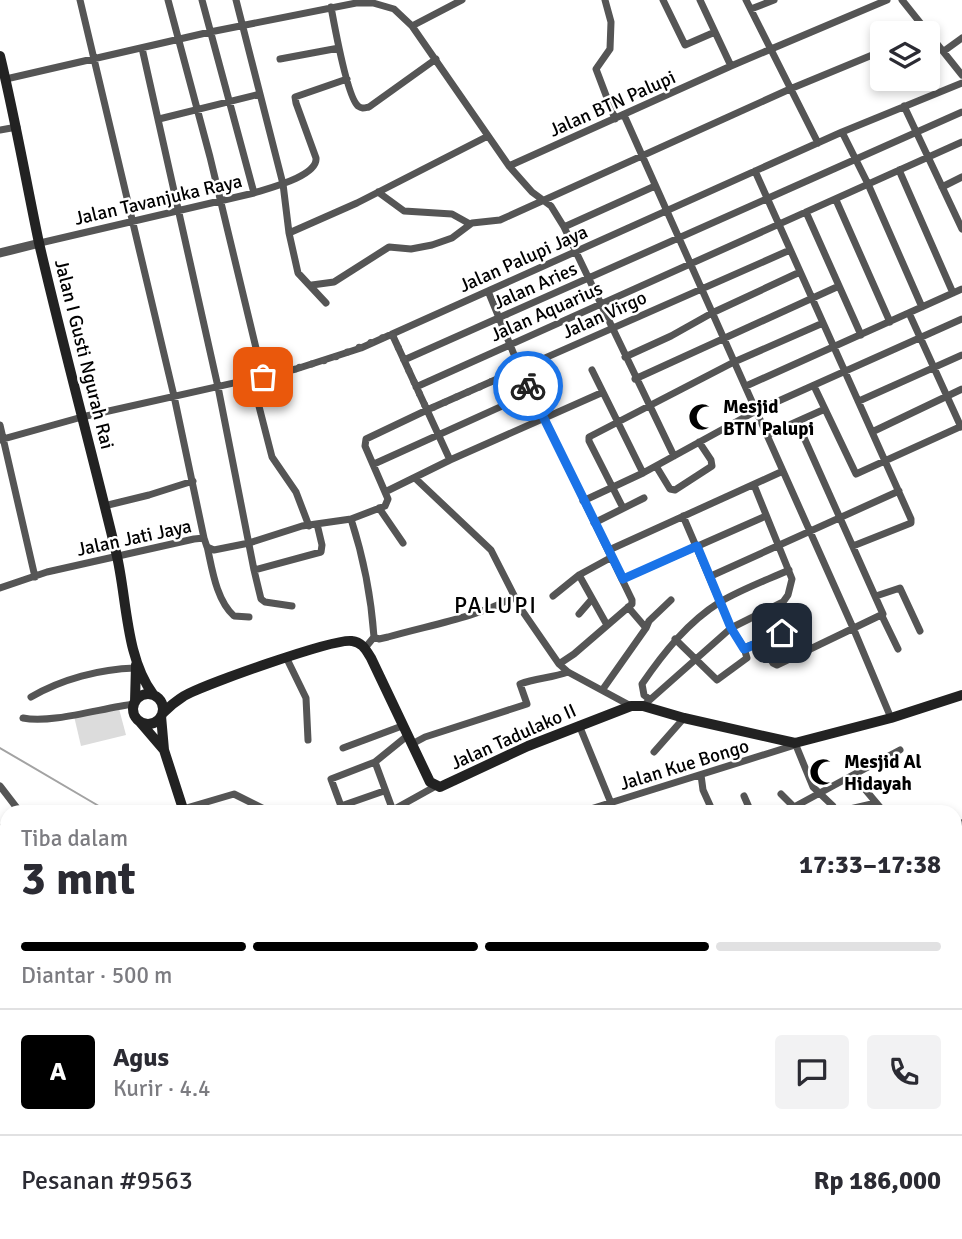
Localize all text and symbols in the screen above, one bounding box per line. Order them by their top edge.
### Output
map controls [870,21,940,91]
button: layers [870,21,940,91]
street label: Jalan BTN Palupi [545,65,679,143]
street label: Jalan Tavanjuka Raya [72,169,244,231]
street label: Jalan Palupi Jaya [455,220,591,298]
street label: Jalan I Gusti Ngurah Rai [49,257,119,452]
street label: Jalan Aries [490,257,581,315]
street label: Jalan Aquarius [487,277,606,347]
street label: Jalan Virgo [558,286,651,344]
pin [233,347,293,407]
courier [493,351,563,421]
icon: bag [244,358,282,396]
icon: bike [509,367,547,405]
place label: Mesjid BTN Palupi [723,395,814,441]
mosque icon: Mesjid BTN Palupi [687,402,717,432]
street label: Jalan Jati Jaya [75,514,194,562]
district label: PALUPI [454,591,538,620]
pin [752,603,812,663]
icon: home [763,614,801,652]
street label: Jalan Tadulako II [447,698,580,775]
street label: Jalan Kue Bongo [617,734,752,796]
place label: Mesjid Al Hidayah [844,750,922,796]
mosque icon: Mesjid Al Hidayah [808,757,838,787]
text: Tiba dalam [21,824,128,853]
text: 17:33–17:38 [799,849,941,881]
text: 3 mnt [21,851,136,907]
text: Diantar · 500 m [21,961,172,990]
button: chat [775,1035,849,1109]
button: phone [867,1035,941,1109]
text: Agus [113,1042,169,1074]
text: A [50,1056,66,1088]
text: Kurir · 4.4 [113,1074,210,1103]
text: Pesanan #9563 [21,1165,193,1197]
text: Rp 186,000 [813,1165,941,1197]

